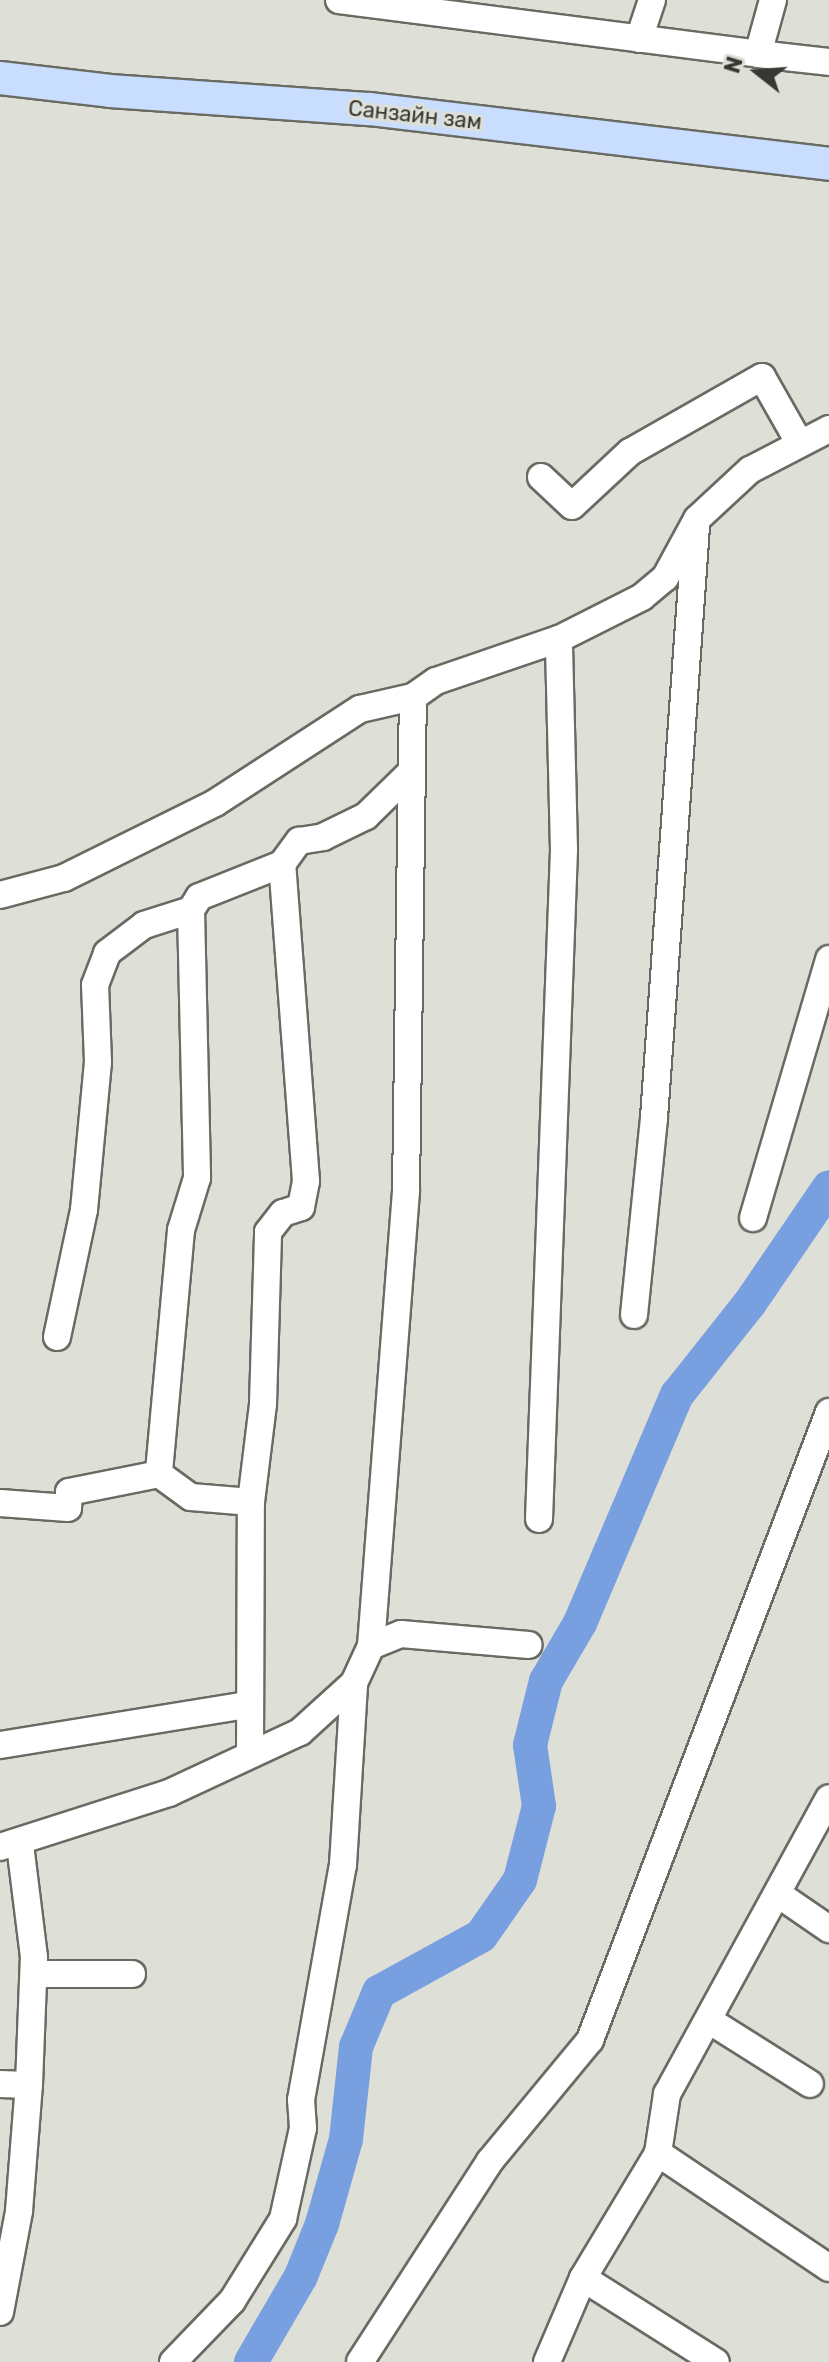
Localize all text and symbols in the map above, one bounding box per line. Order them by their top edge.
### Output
north arrow [717,32,797,112]
text: N [718,53,749,76]
street label: Санзайн зам [347,95,483,135]

